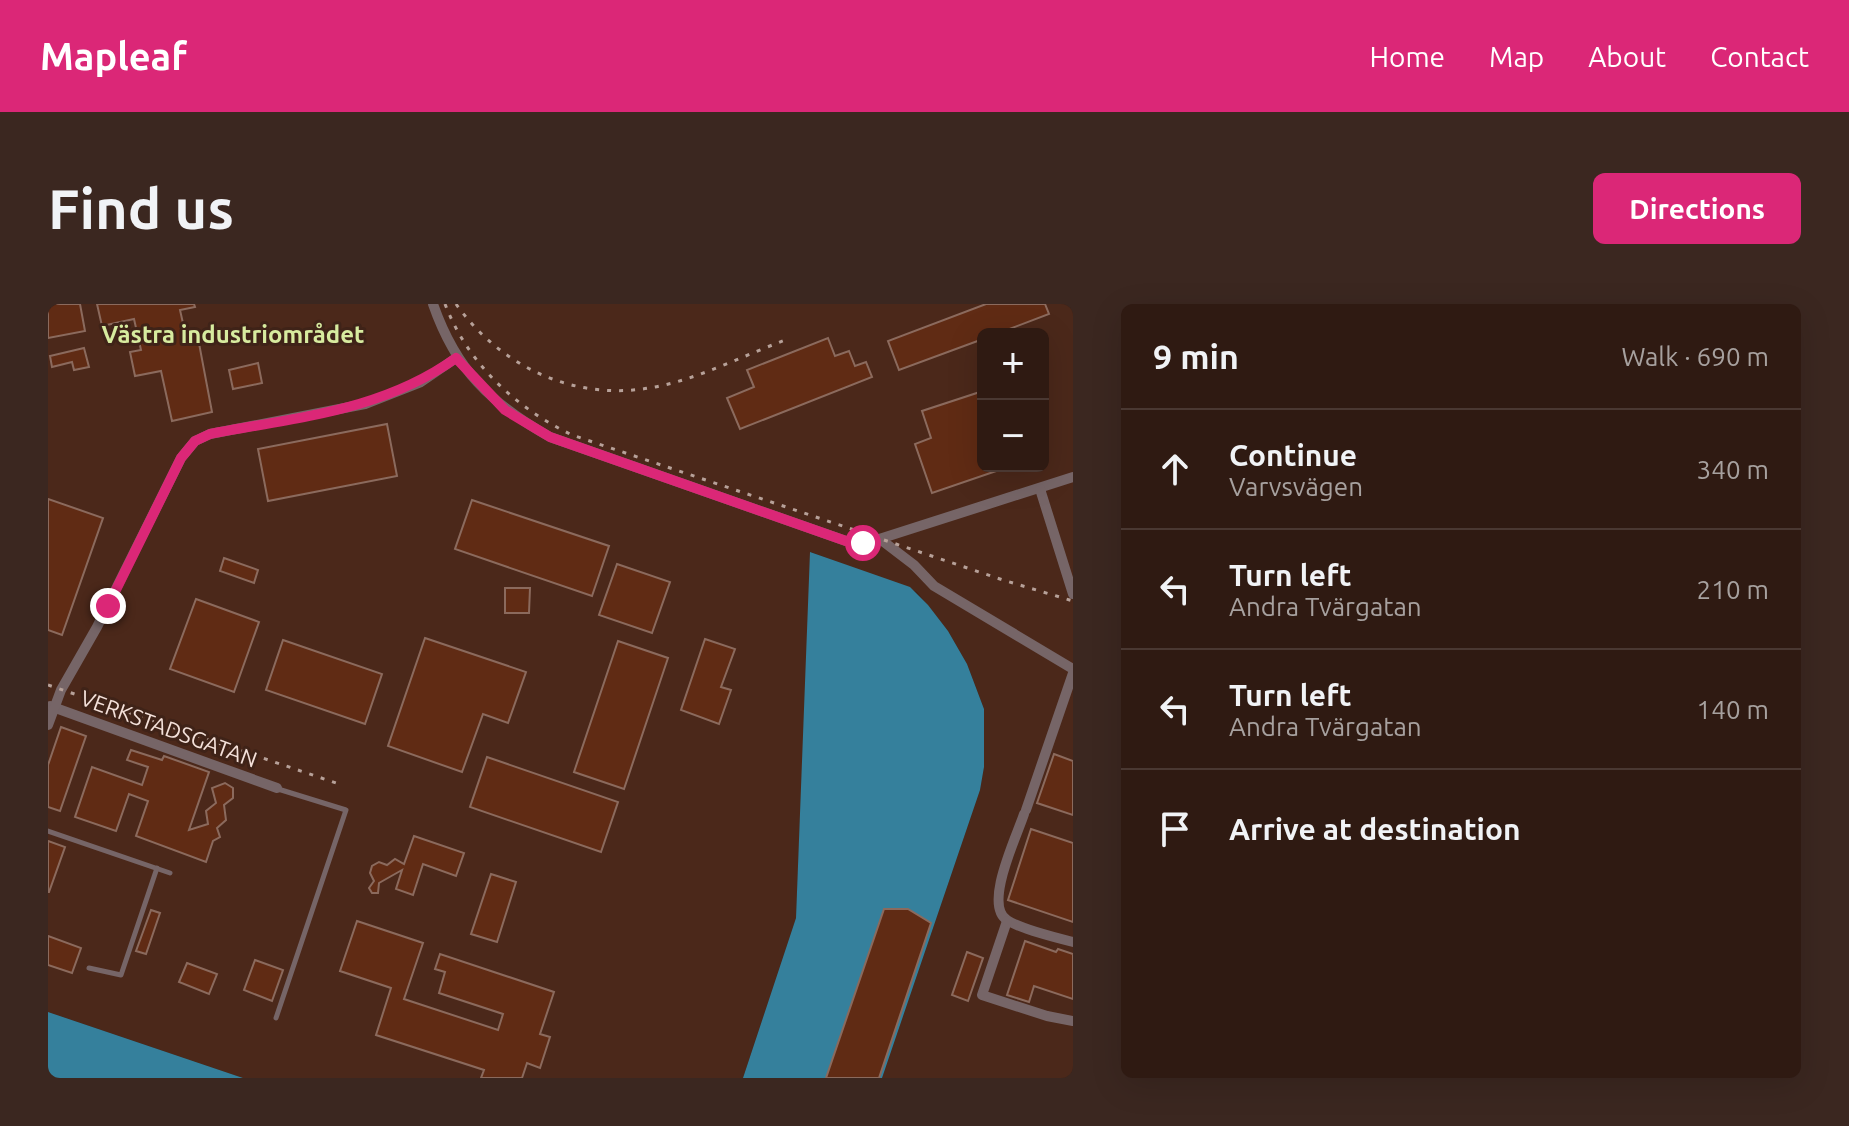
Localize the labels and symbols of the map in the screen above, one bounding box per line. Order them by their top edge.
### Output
district label: Västra industriområdet [102,321,364,348]
route start [845,525,881,561]
route end [90,588,126,624]
street label: VERKSTADSGATAN [77,684,261,772]

